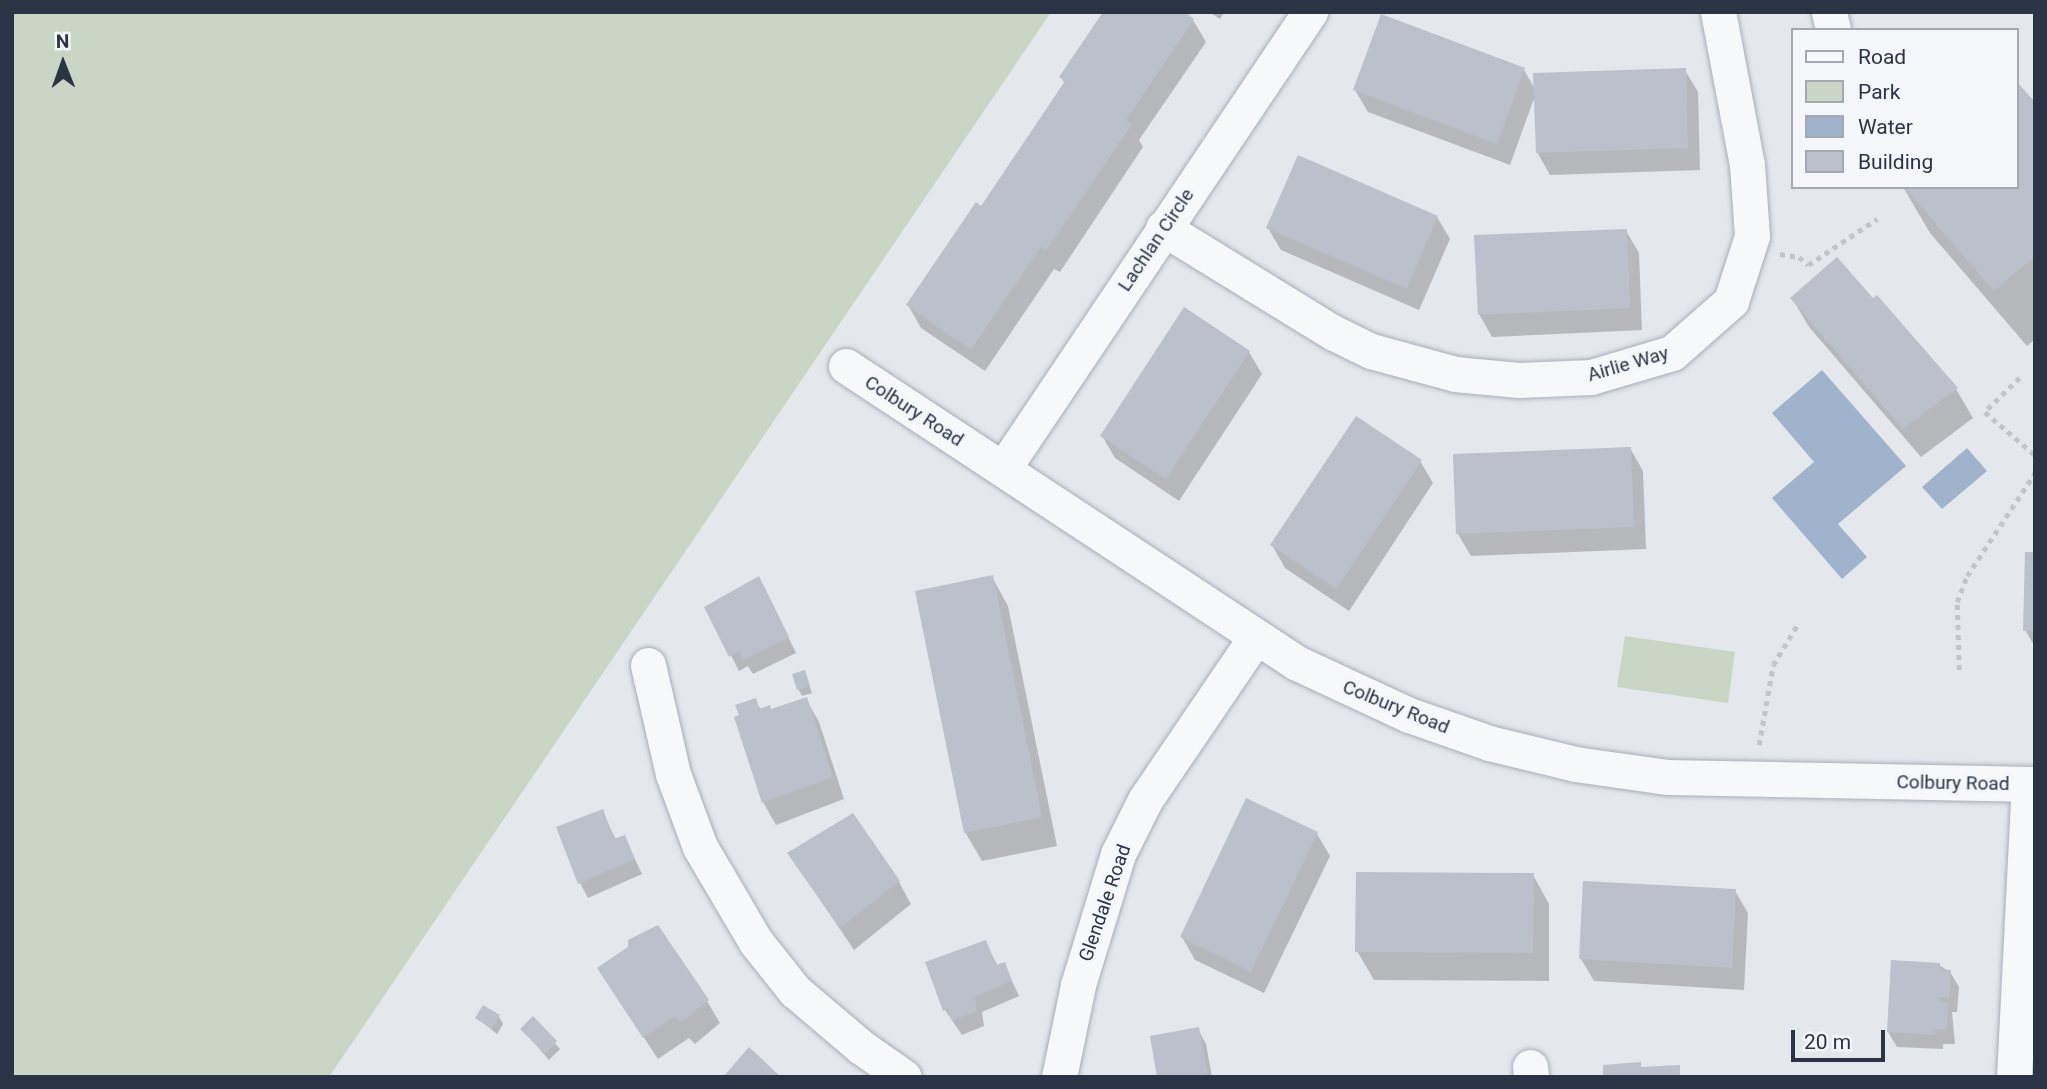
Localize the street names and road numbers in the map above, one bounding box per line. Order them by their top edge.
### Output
street label: Lachlan Circle [1113,184,1199,296]
street label: Airlie Way [1585,342,1671,386]
street label: Colbury Road [860,371,968,451]
street label: Colbury Road [1339,675,1453,739]
street label: Colbury Road [1896,771,2010,795]
street label: Glendale Road [1074,842,1136,964]

